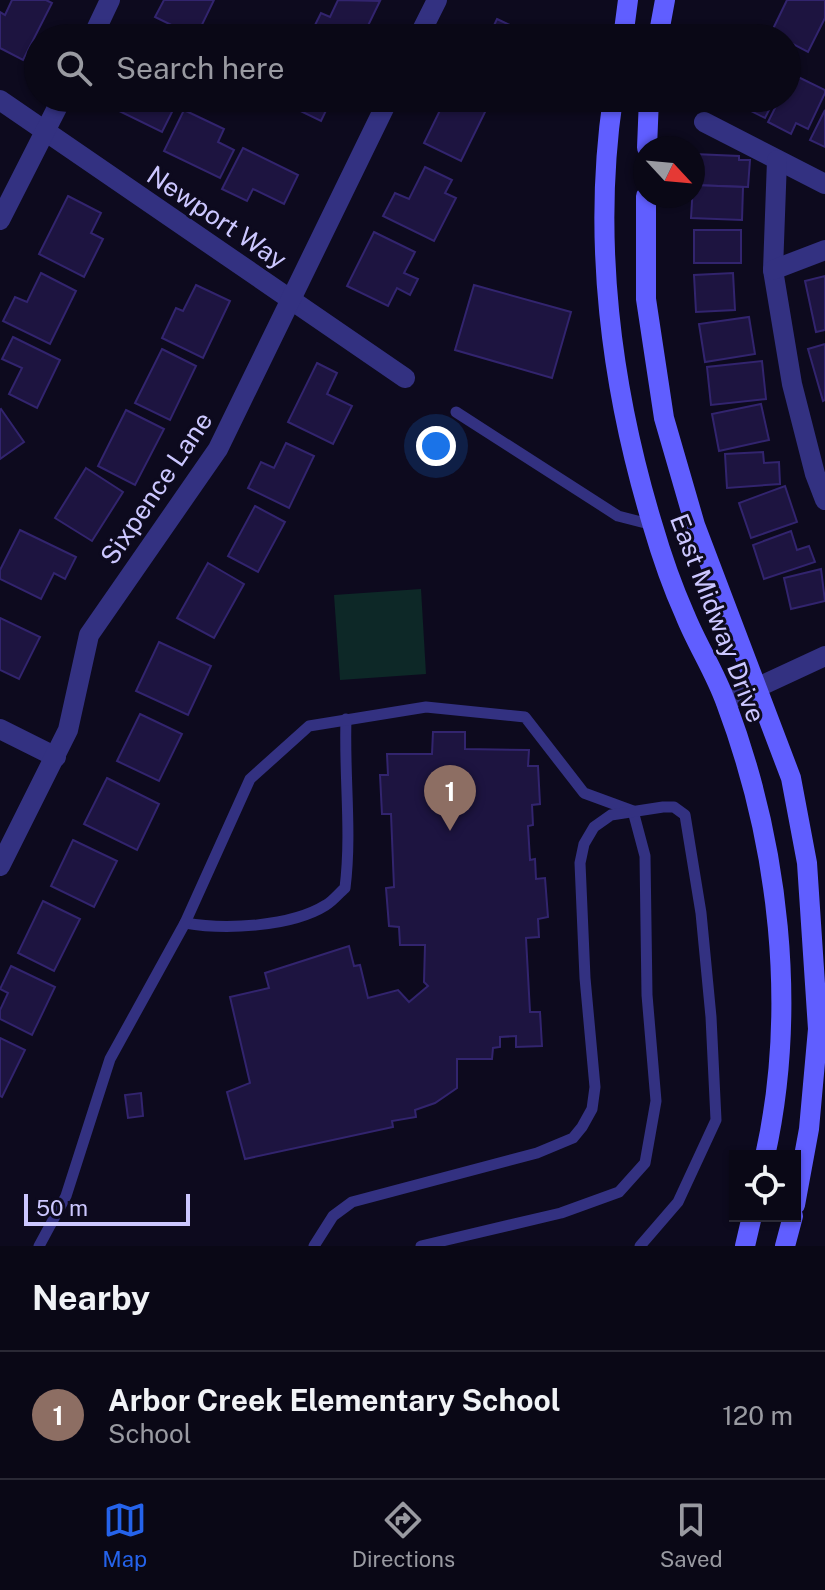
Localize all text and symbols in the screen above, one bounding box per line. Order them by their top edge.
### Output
search box [24,24,801,112]
icon: search [52,46,96,90]
text: Search here [116,50,284,86]
north arrow [633,136,705,208]
street label: Newport Way [141,159,293,275]
street label: Sixpence Lane [94,406,218,570]
your location [416,426,456,466]
street label: East Midway Drive [664,509,772,727]
pin: 1 [424,765,476,831]
map controls [729,1150,801,1222]
button: locate [729,1150,801,1222]
scale bar [24,1190,190,1226]
text: 50 m [36,1195,88,1221]
text: Nearby [32,1278,150,1318]
text: Arbor Creek Elementary School [108,1382,561,1418]
text: 1 [52,1400,64,1431]
text: 120 m [722,1400,793,1431]
text: School [108,1418,192,1449]
tab: Map [102,1498,147,1572]
tab: Directions [352,1498,455,1572]
tab: Saved [660,1498,723,1572]

